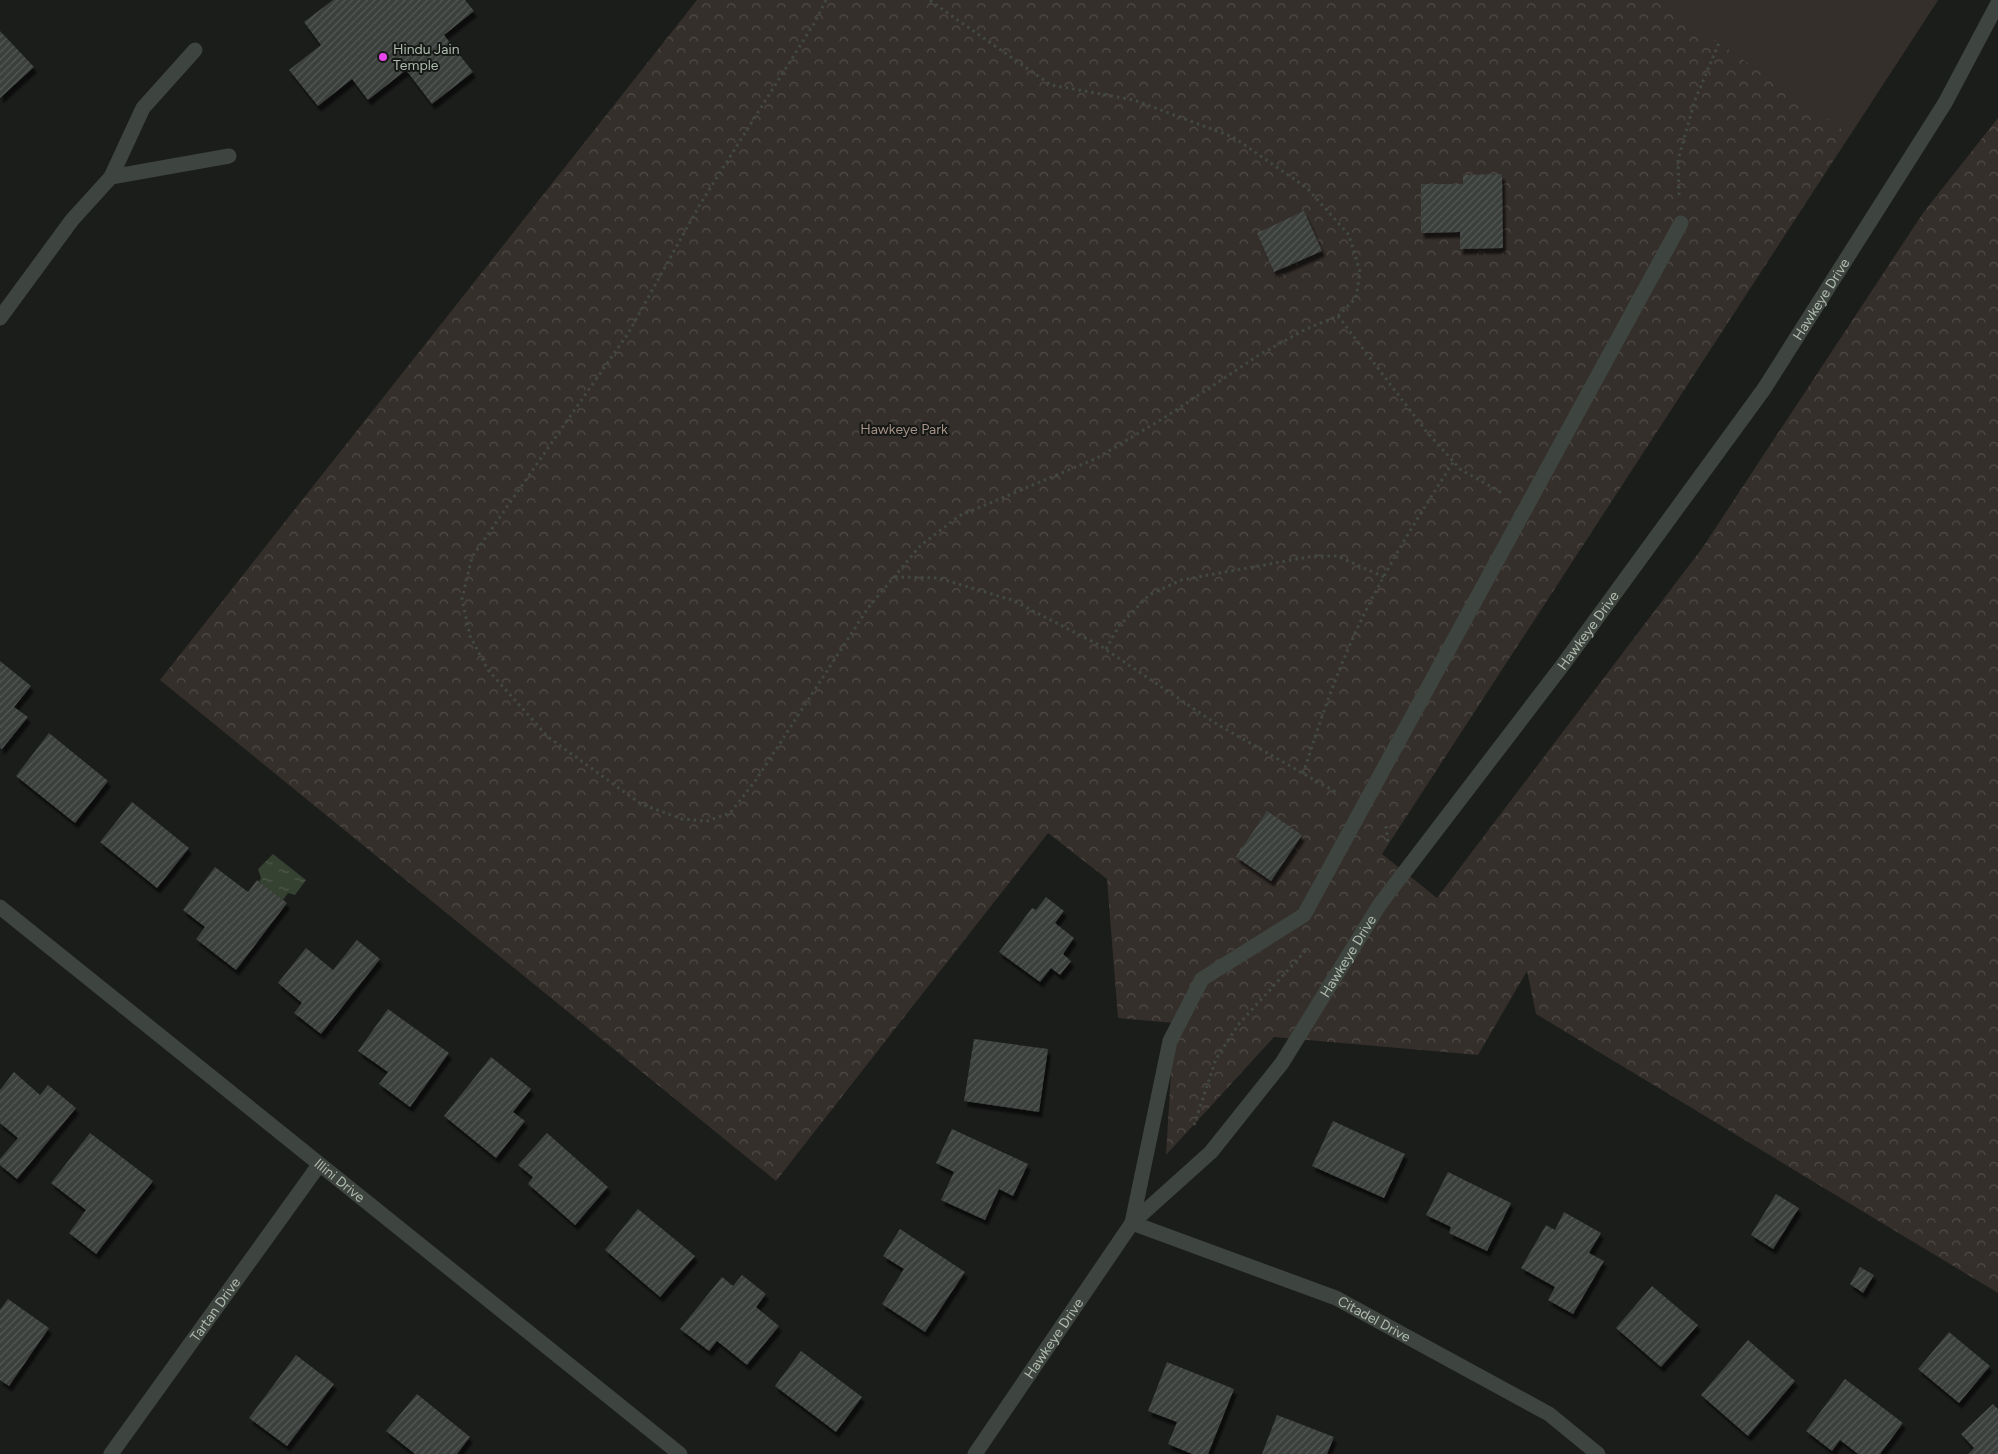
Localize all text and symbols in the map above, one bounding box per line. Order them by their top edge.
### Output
place label: Hindu Jain Temple [393,41,460,74]
marker: Hindu Jain Temple [377,51,389,63]
street label: Hawkeye Drive [1789,255,1854,343]
park label: Hawkeye Park [860,421,948,438]
street label: Hawkeye Drive [1554,588,1623,673]
street label: Hawkeye Drive [1317,912,1380,1001]
street label: Illini Drive [311,1155,368,1206]
street label: Tartan Drive [187,1274,244,1345]
street label: Citadel Drive [1335,1293,1414,1346]
street label: Hawkeye Drive [1021,1295,1088,1382]

